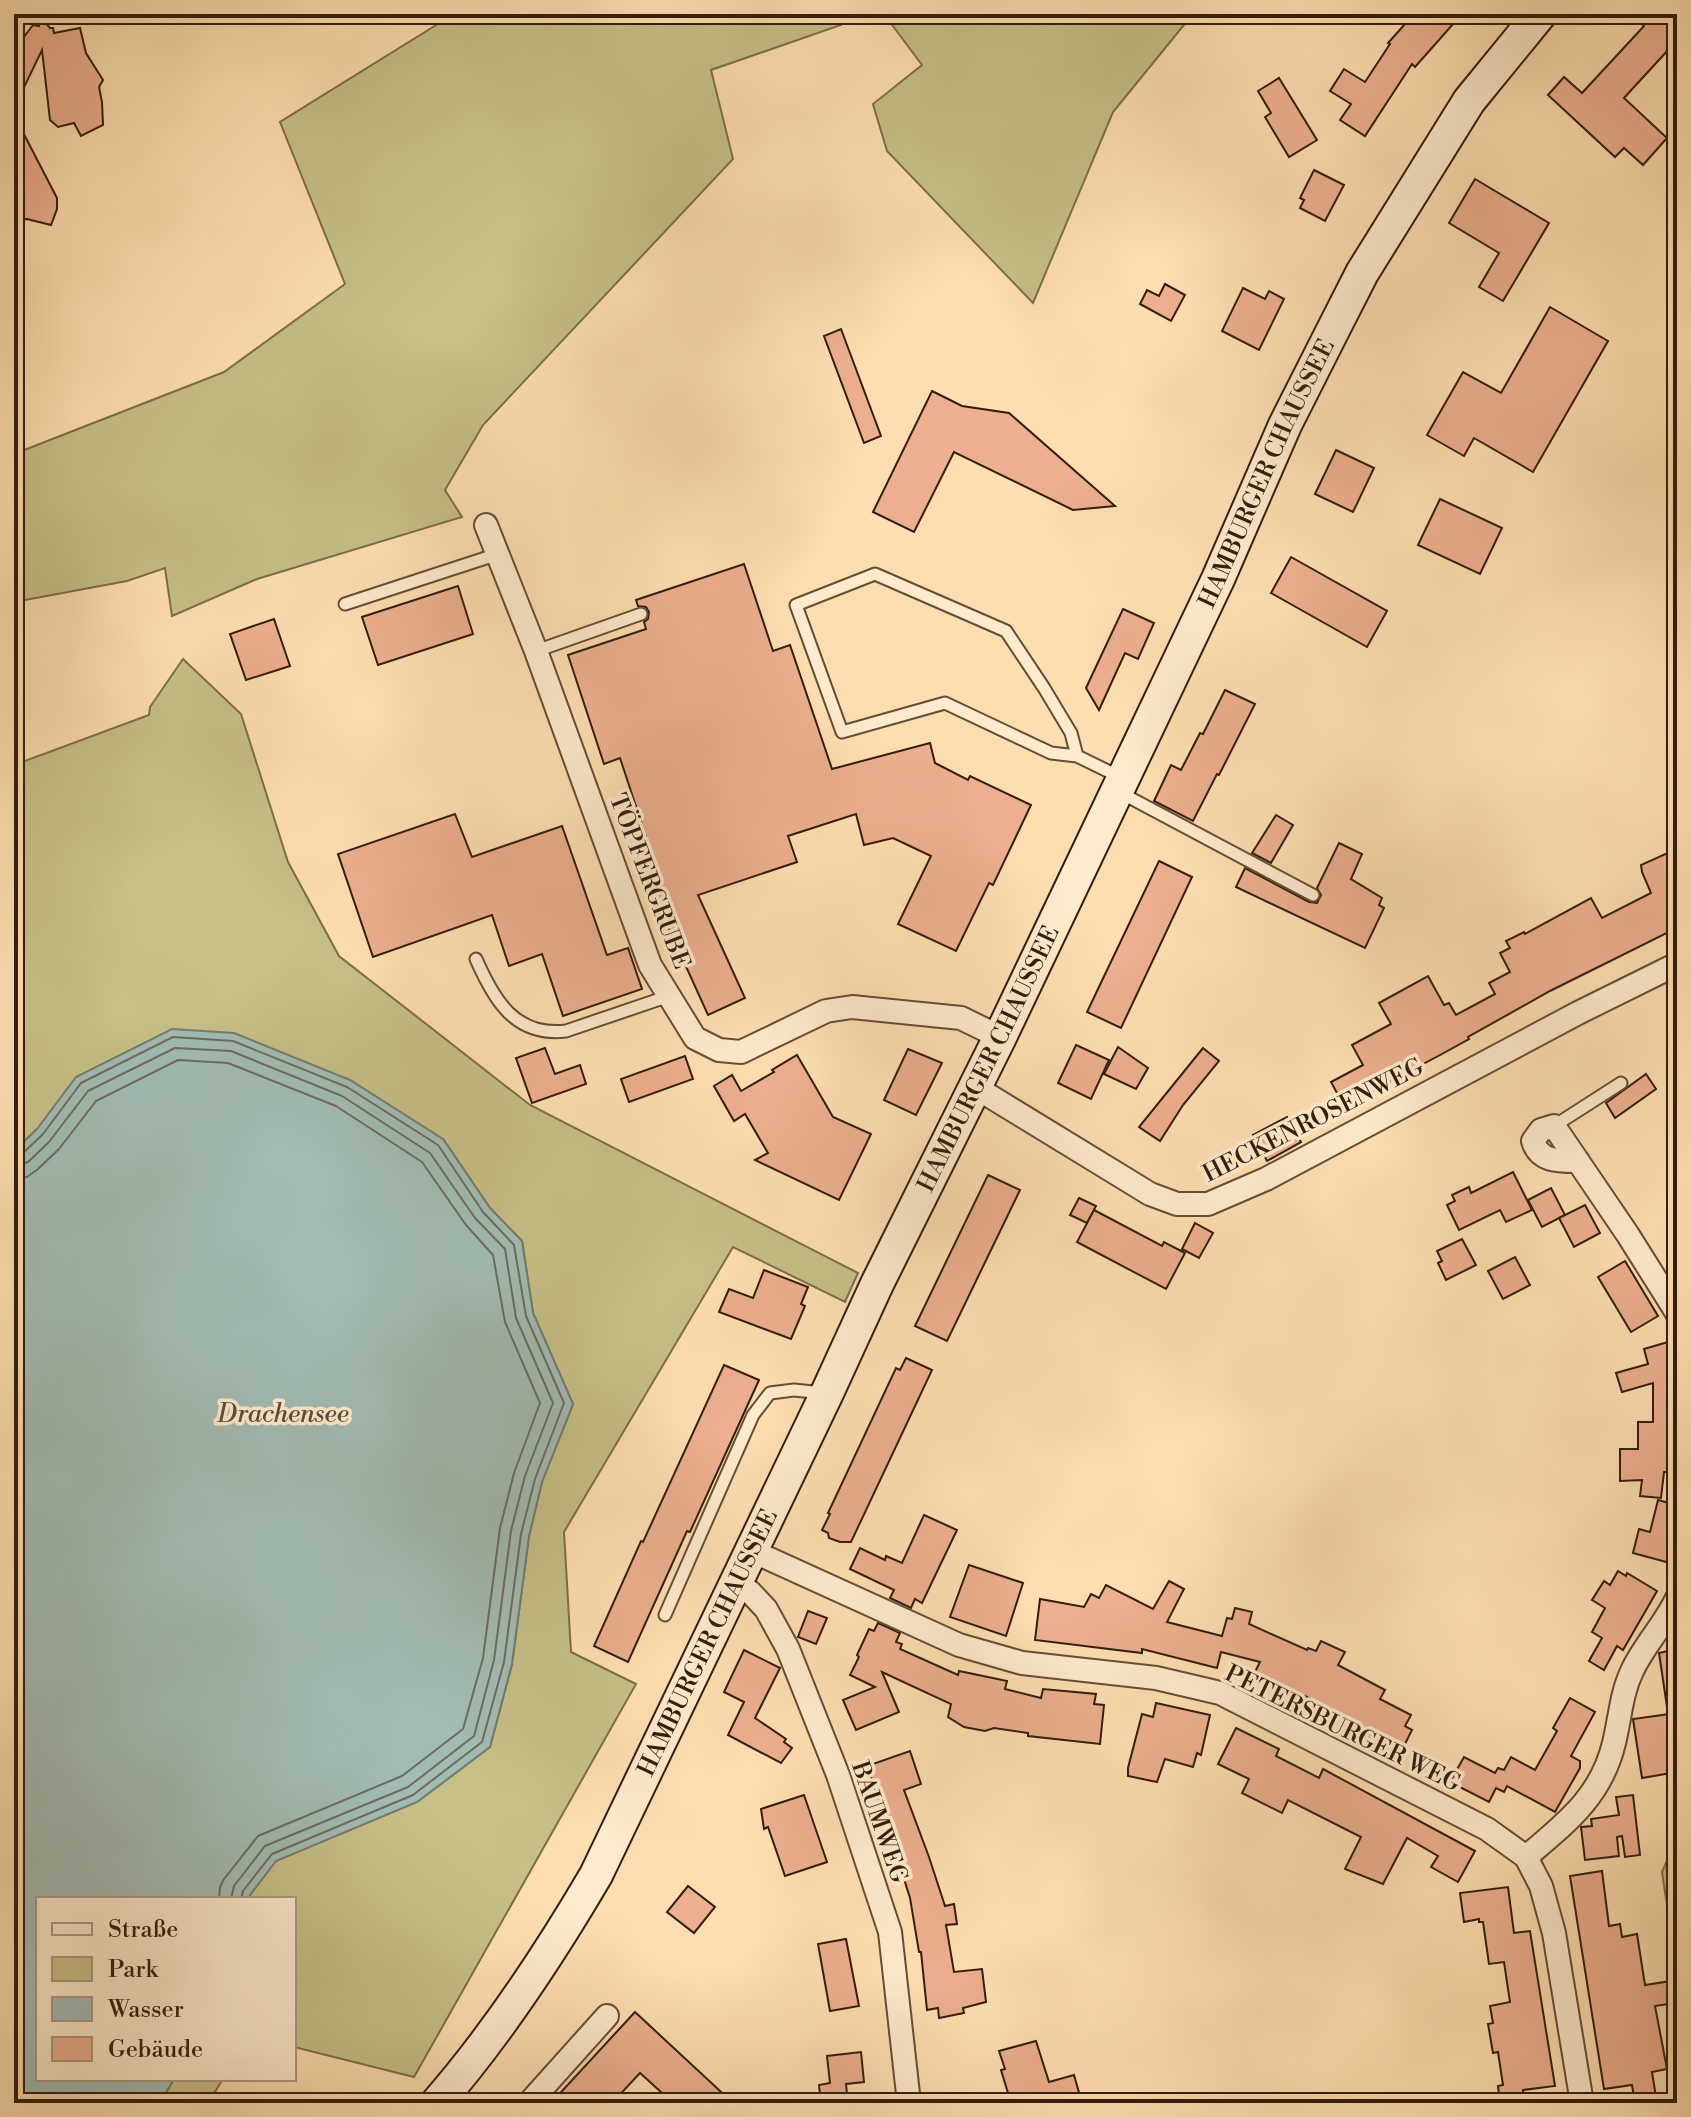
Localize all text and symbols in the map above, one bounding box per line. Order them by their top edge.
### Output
street label: HAMBURGER CHAUSSEE [1192,334,1342,613]
street label: TÖPFERGRUBE [602,789,697,973]
street label: HAMBURGER CHAUSSEE [911,921,1067,1197]
street label: HECKENROSENWEG [1198,1052,1429,1190]
water label: Drachensee [216,1398,349,1430]
street label: HAMBURGER CHAUSSEE [631,1505,785,1782]
street label: PETERSBURGER WEG [1220,1659,1466,1799]
street label: BAUMWEG [844,1757,914,1887]
legend [36,1897,296,2081]
text: Straße [108,1915,178,1945]
text: Park [108,1955,159,1985]
text: Wasser [107,1995,184,2025]
text: Gebäude [108,2035,203,2065]

